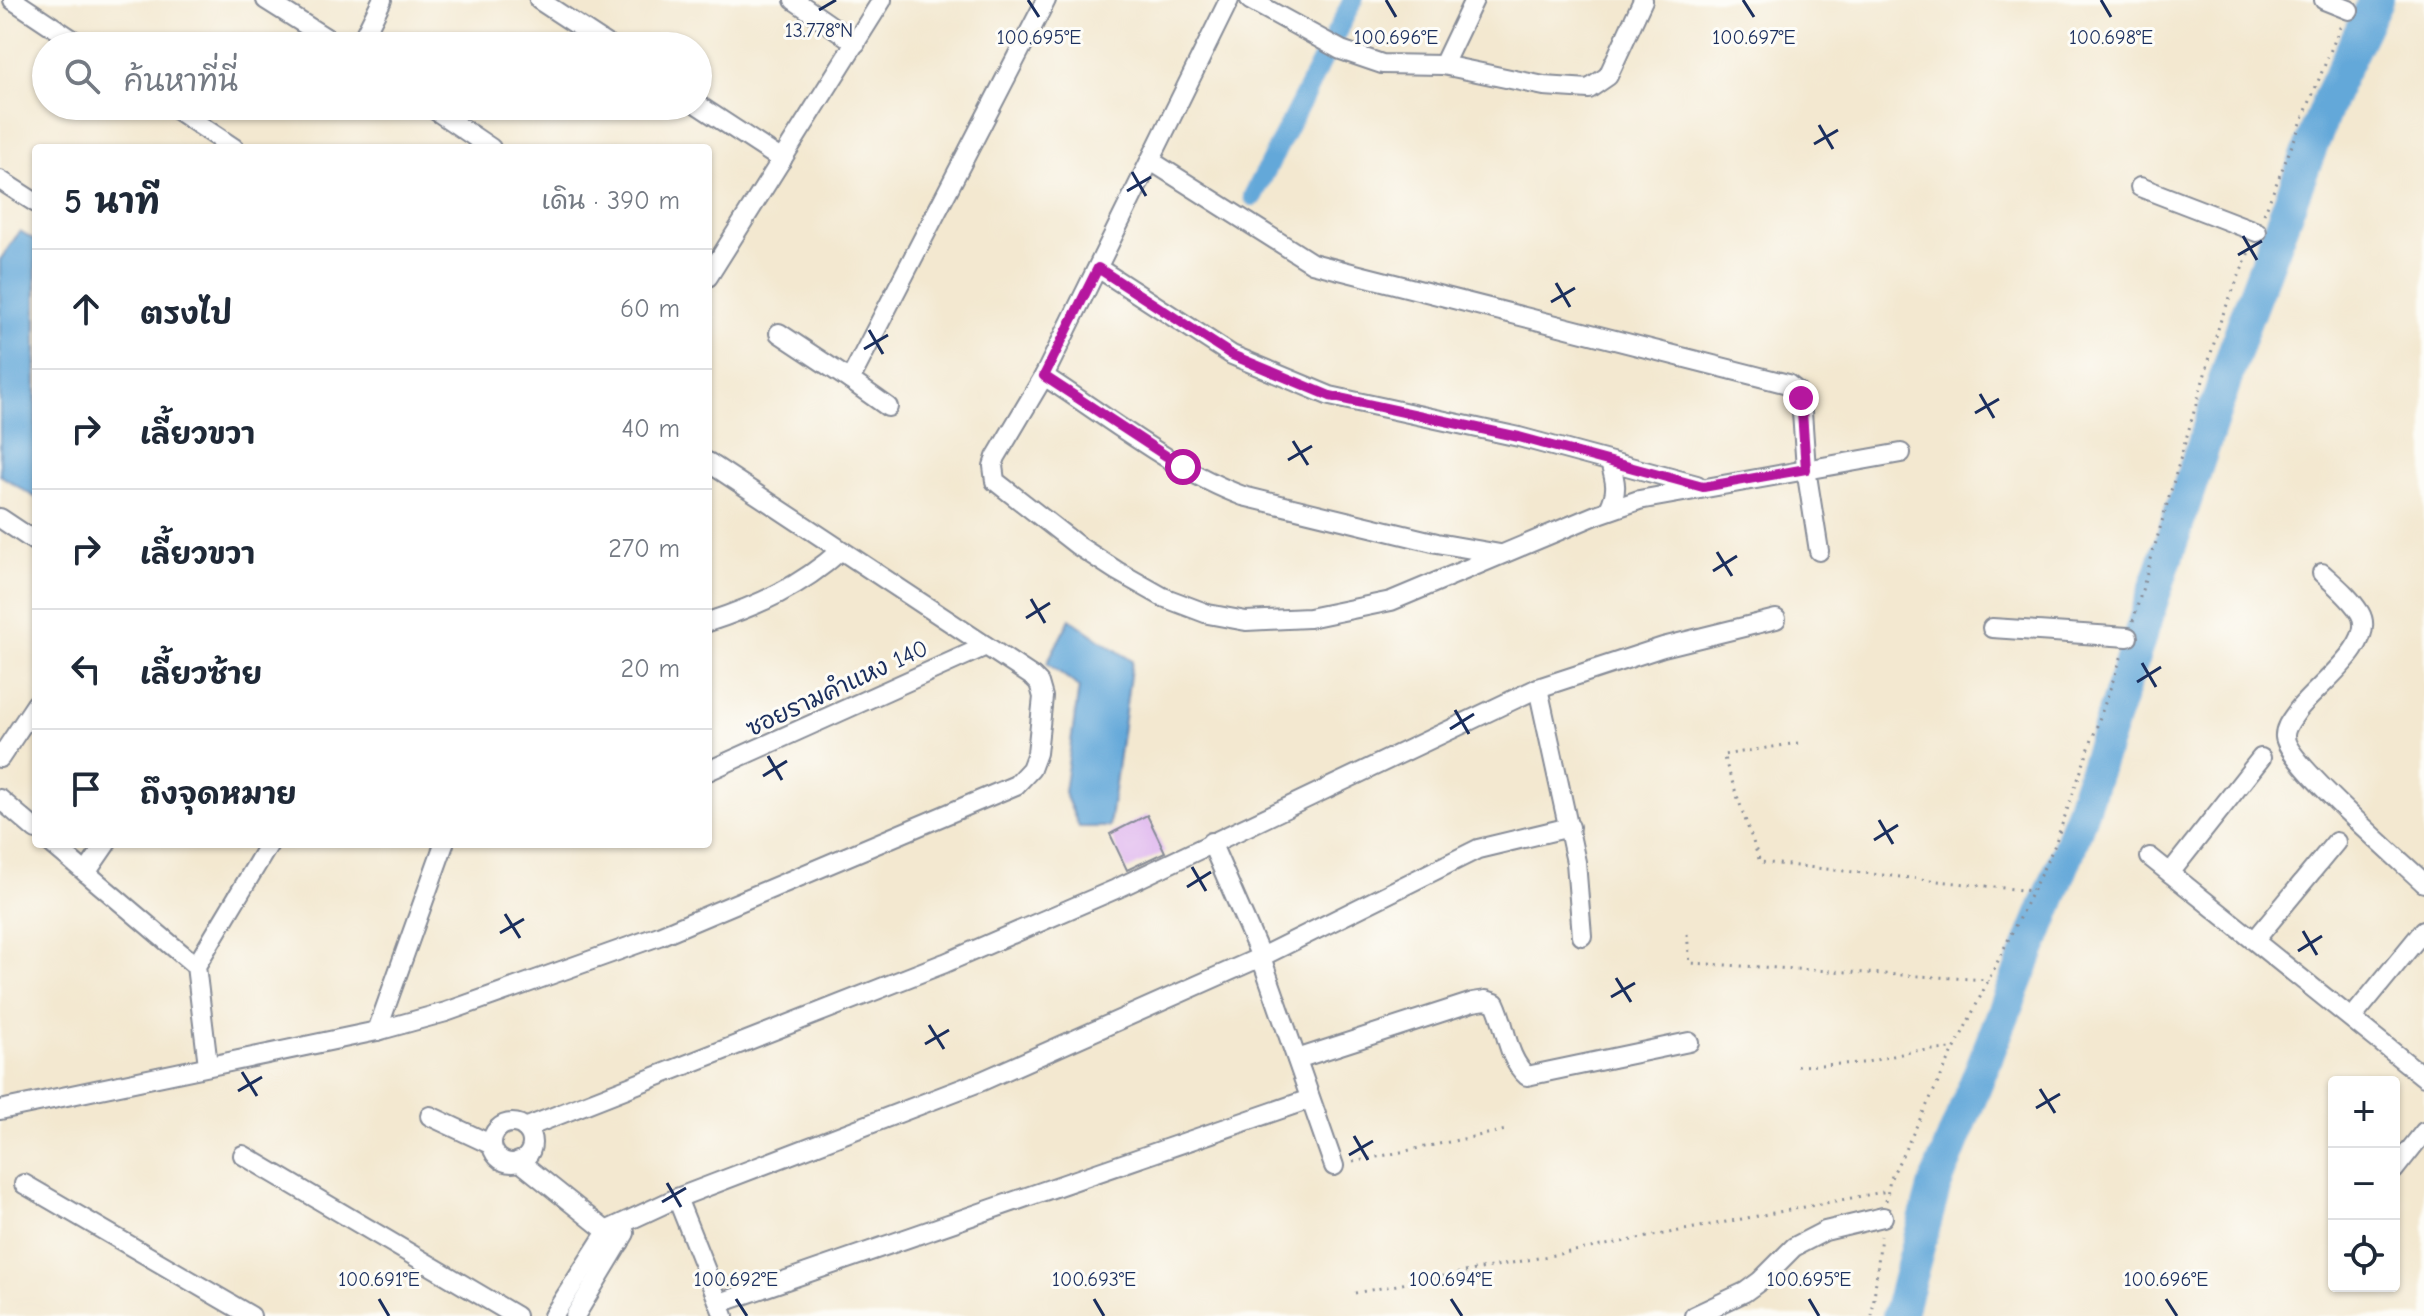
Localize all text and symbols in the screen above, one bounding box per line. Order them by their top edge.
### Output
text: 13.778°N [785,19,853,42]
text: 100.695°E [997,26,1081,49]
text: 100.696°E [1354,26,1438,49]
text: 100.697°E [1712,26,1796,49]
text: 100.698°E [2069,26,2153,49]
search box [32,32,712,120]
icon: search [60,54,104,98]
text: ค้นหาที่นี่ [124,64,238,99]
text: 5 นาที [64,182,160,222]
text: เดิน · 390 m [542,186,680,216]
icon: ahead [64,287,108,331]
text: 60 m [620,294,680,324]
text: ตรงไป [140,297,232,332]
route end [1783,380,1819,416]
icon: right [64,407,108,451]
text: 40 m [621,414,680,444]
text: เลี้ยวขวา [140,417,255,452]
route start [1165,449,1201,485]
icon: right [64,527,108,571]
text: 270 m [608,534,680,564]
text: เลี้ยวขวา [140,537,255,572]
street label: ซอยรามคำแหง 140 [741,632,932,742]
icon: left [64,647,108,691]
text: 20 m [620,654,680,684]
text: เลี้ยวซ้าย [140,657,262,692]
icon: arrive [64,767,108,811]
text: ถึงจุดหมาย [140,777,297,812]
map controls [2328,1076,2400,1292]
button: + [2328,1076,2400,1148]
button: − [2328,1148,2400,1220]
button: locate [2328,1220,2400,1292]
text: 100.691°E [338,1268,420,1291]
text: 100.692°E [694,1268,778,1291]
text: 100.693°E [1052,1268,1136,1291]
text: 100.694°E [1409,1268,1493,1291]
text: 100.695°E [1767,1268,1851,1291]
text: 100.696°E [2124,1268,2208,1291]

